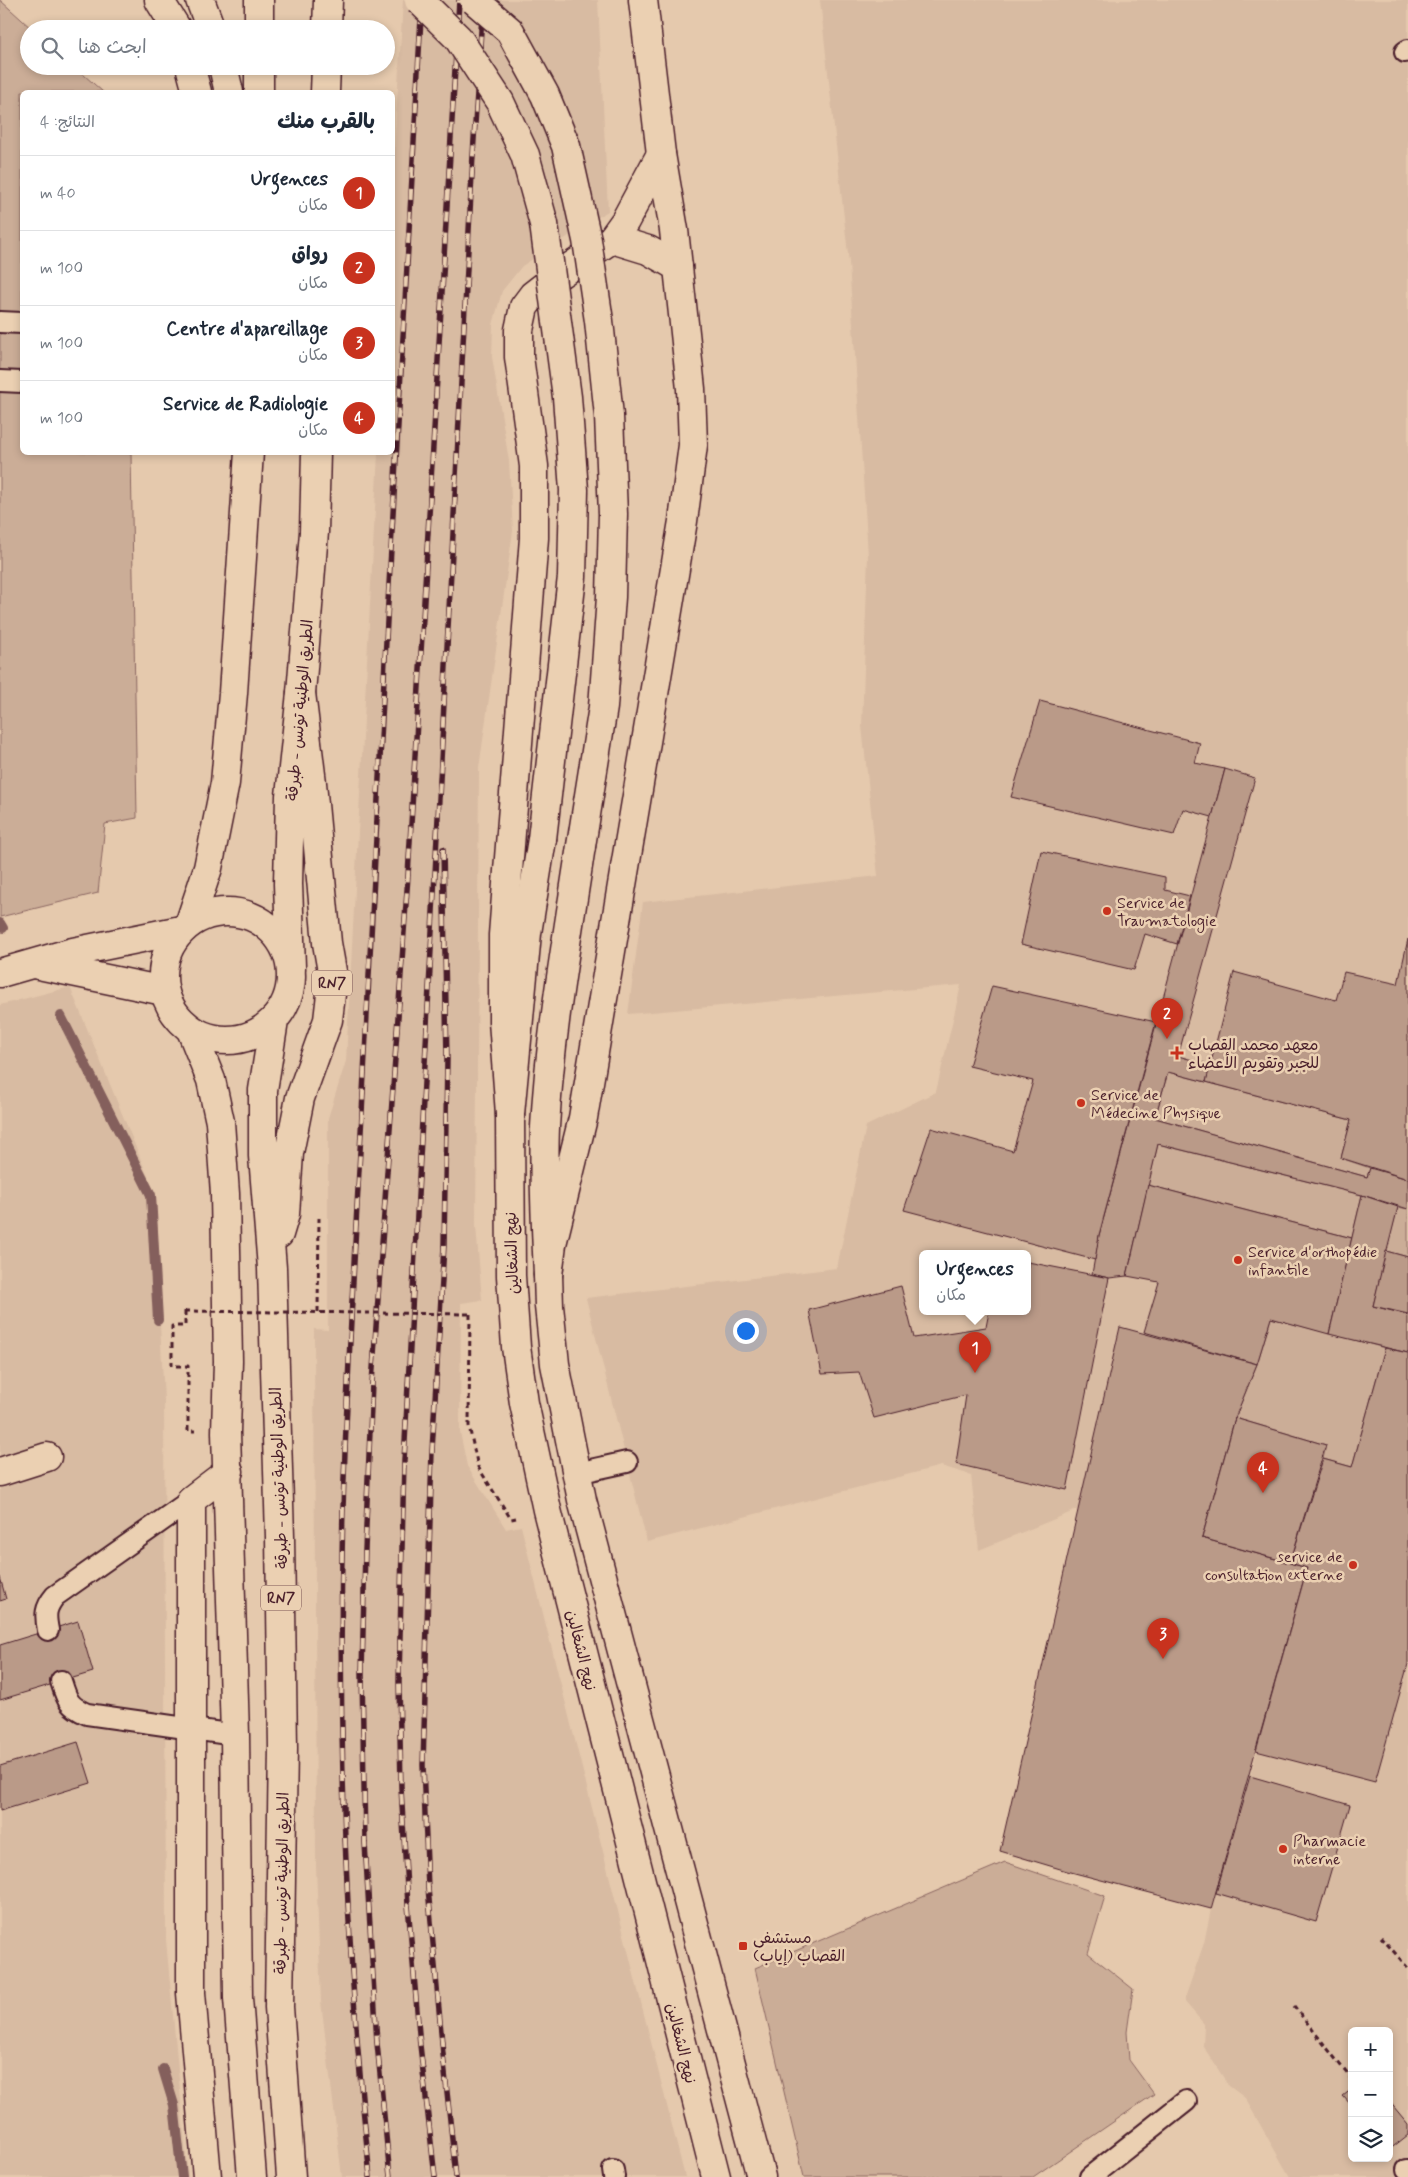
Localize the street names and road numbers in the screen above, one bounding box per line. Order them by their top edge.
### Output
street label: الطريق الوطنية تونس - طبرقة [282,618,319,802]
road number: RN7 [312,970,352,996]
street label: نهج الشغالين [501,1211,524,1294]
street label: الطريق الوطنية تونس - طبرقة [266,1387,293,1569]
road number: RN7 [261,1586,301,1610]
street label: نهج الشغالين [560,1608,601,1693]
street label: الطريق الوطنية تونس - طبرقة [270,1792,295,1974]
street label: نهج الشغالين [660,2001,701,2086]

